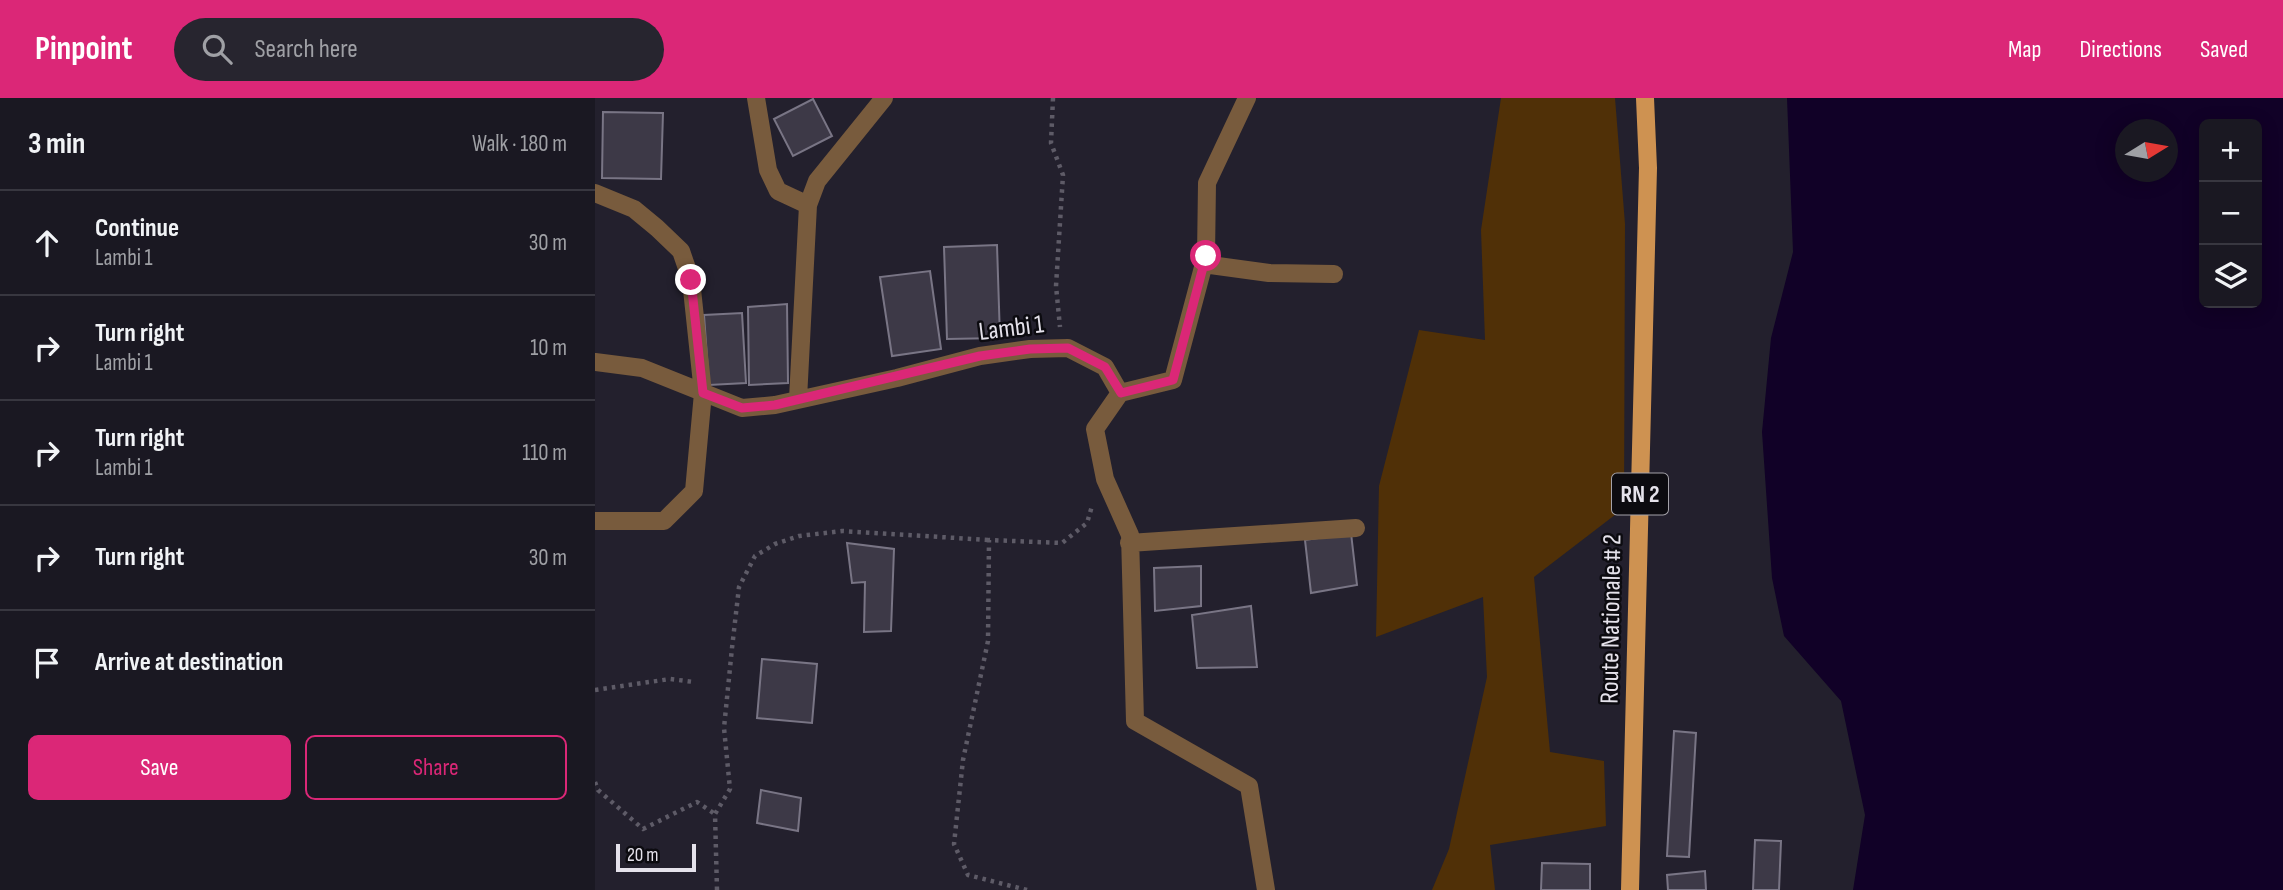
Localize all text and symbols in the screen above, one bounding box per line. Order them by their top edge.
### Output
search box [174,18,664,81]
text: Pinpoint [35,29,132,69]
icon: search [198,30,236,68]
text: Search here [254,34,358,65]
text: Map [2008,35,2041,64]
text: Directions [2079,35,2162,64]
text: Saved [2200,35,2248,64]
north arrow [2115,119,2178,182]
map controls [2199,119,2262,308]
button: + [2199,119,2262,182]
text: 3 min [28,126,85,162]
text: Walk · 180 m [472,130,567,158]
button: − [2199,182,2262,245]
text: Continue [95,213,179,244]
icon: ahead [28,224,66,262]
text: 30 m [529,229,567,257]
route start [1190,240,1221,271]
text: Lambi 1 [95,244,153,272]
button: layers [2199,245,2262,308]
route end [675,264,706,295]
street label: Lambi 1 [977,309,1045,348]
text: Turn right [95,318,184,349]
icon: right [28,329,66,367]
text: 10 m [530,334,567,362]
text: Lambi 1 [95,349,153,377]
text: Turn right [95,423,184,454]
icon: right [28,434,66,472]
text: 110 m [522,439,567,467]
text: Lambi 1 [95,454,153,482]
road number: RN 2 [1612,474,1668,514]
street label: Route Nationale # 2 [1595,534,1628,704]
icon: right [28,539,66,577]
text: Turn right [95,542,184,573]
text: 30 m [529,544,567,572]
icon: arrive [28,644,66,682]
text: Arrive at destination [95,647,283,678]
button: Save [28,735,291,800]
button: Share [305,735,567,800]
scale bar [616,841,697,873]
text: 20 m [627,844,659,867]

